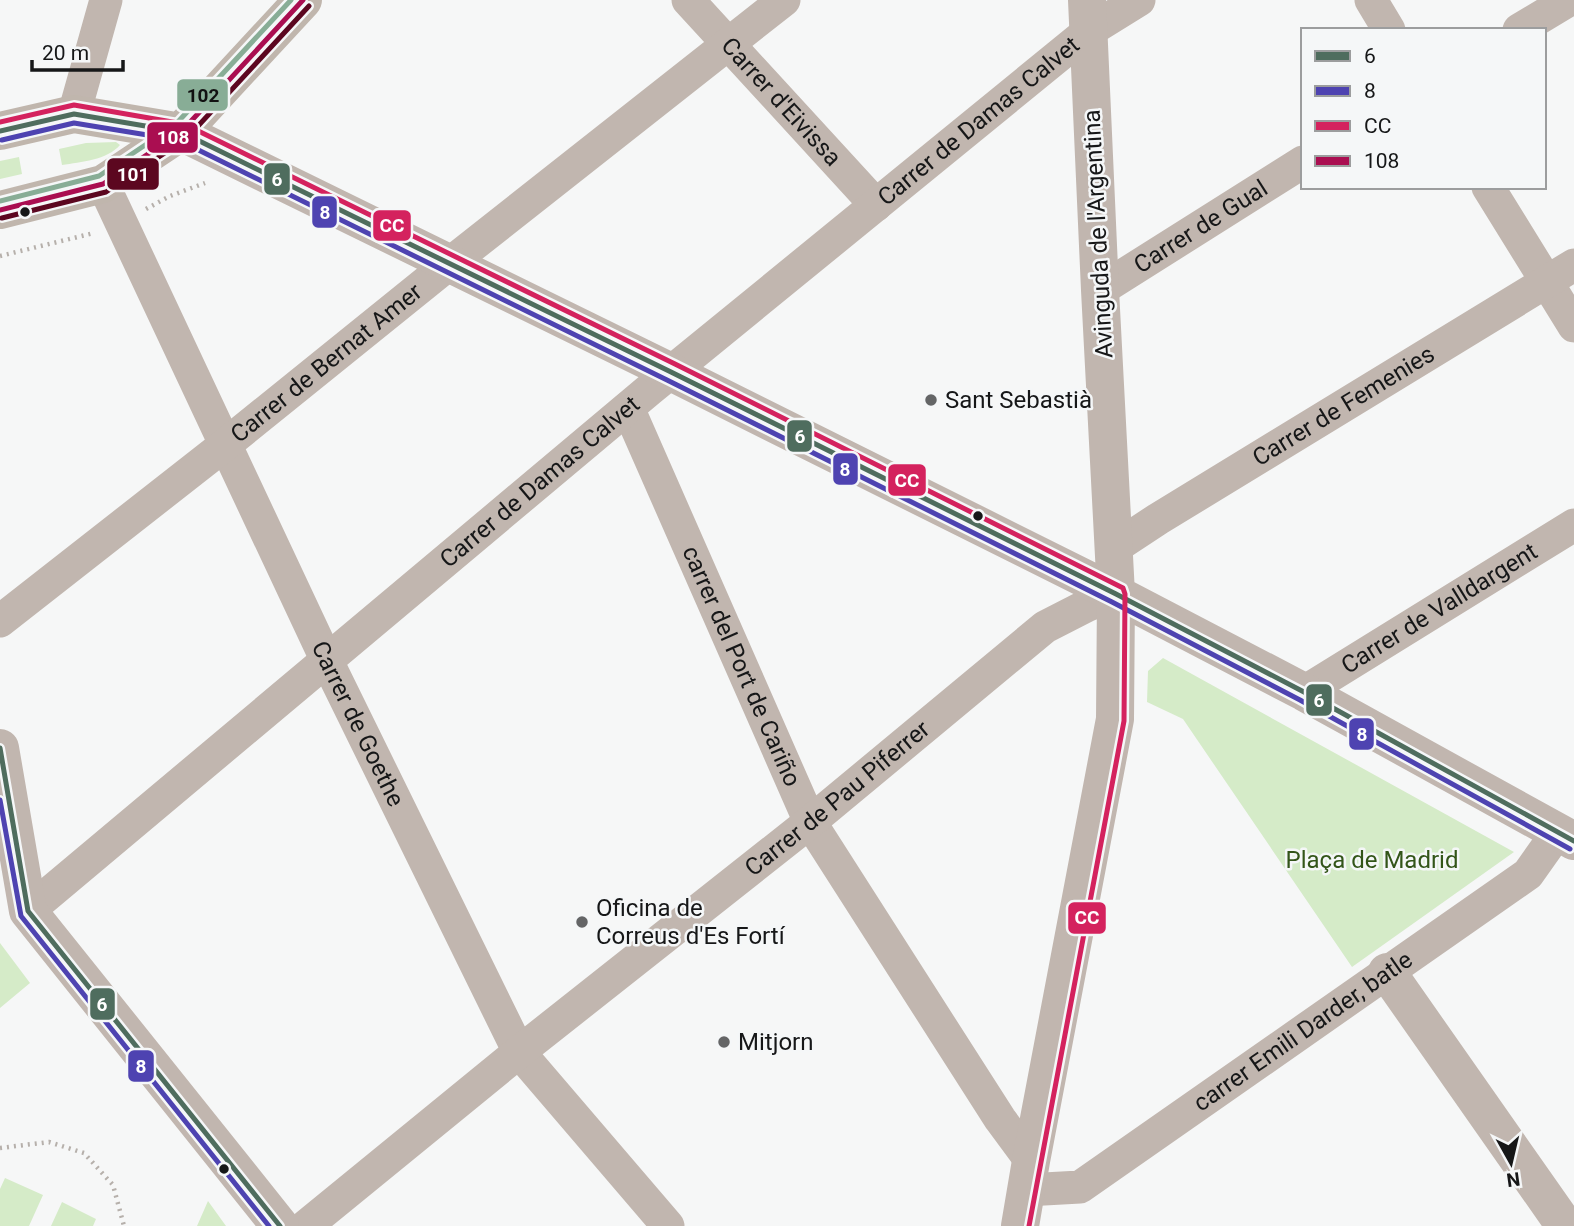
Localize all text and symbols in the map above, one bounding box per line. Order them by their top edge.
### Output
scale bar [32,28,122,72]
legend [1301,28,1546,189]
street label: Carrer de Damas Calvet [872,31,1085,211]
street label: Carrer d'Eivissa [715,32,847,172]
text: 20 m [42,41,89,65]
text: 6 [1364,44,1376,68]
line badge: 102 [176,78,229,112]
text: 8 [1364,79,1376,103]
text: 102 [187,84,219,107]
street label: Avinguda de l'Argentina [1078,109,1118,359]
text: CC [1364,114,1391,138]
line badge: 108 [146,121,199,154]
text: 108 [157,126,189,149]
text: 108 [1364,149,1399,173]
line badge: 101 [106,157,160,191]
line badge: 6 [263,162,291,196]
text: 101 [117,163,149,186]
text: 6 [272,168,283,191]
street label: Carrer de Gual [1129,174,1273,279]
line badge: 8 [311,195,338,229]
text: 8 [320,201,331,224]
unlabelled marker [18,205,32,219]
line badge: CC [372,209,412,242]
text: CC [380,214,404,237]
street label: Carrer de Bernat Amer [225,278,427,448]
street label: Carrer de Femenies [1248,340,1439,472]
place label: Sant Sebastià [945,386,1092,414]
street label: Carrer de Damas Calvet [434,390,645,573]
marker: Sant Sebastià [923,392,939,408]
line badge: 6 [786,419,813,453]
text: 6 [795,425,806,448]
line badge: 8 [832,452,859,486]
text: 8 [840,458,851,481]
line badge: CC [887,463,927,497]
text: CC [895,469,919,492]
unlabelled marker [971,509,985,523]
street label: Carrer de Valldargent [1336,537,1542,679]
street label: carrer del Port de Cariño [676,542,807,791]
street label: Carrer de Goethe [306,637,410,811]
line badge: 6 [1305,683,1333,717]
text: 6 [1314,689,1325,712]
street label: Carrer de Pau Piferrer [739,715,935,882]
line badge: 8 [1348,717,1375,751]
text: 8 [1357,723,1368,746]
park label: Plaça de Madrid [1286,846,1458,874]
place label: Oficina de Correus d'Es Fortí [596,894,786,950]
line badge: CC [1067,901,1107,935]
text: CC [1075,906,1099,929]
marker: Oficina de Correus d'Es Fortí [574,914,590,930]
street label: carrer Emili Darder, batle [1188,945,1418,1117]
line badge: 6 [89,987,116,1021]
text: 6 [97,993,108,1016]
place label: Mitjorn [738,1028,813,1056]
marker: Mitjorn [716,1034,732,1050]
line badge: 8 [127,1049,155,1083]
text: 8 [136,1055,147,1078]
north arrow [1476,1128,1546,1198]
unlabelled marker [217,1162,231,1176]
text: N [1505,1167,1522,1192]

